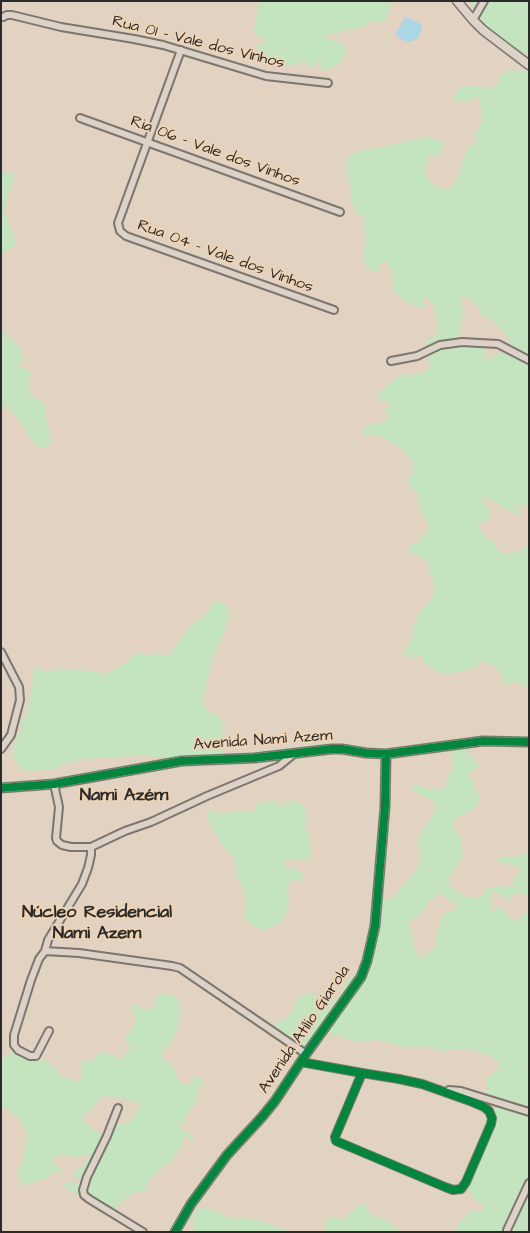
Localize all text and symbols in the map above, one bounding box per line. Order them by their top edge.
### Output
street label: Rua 01 - Vale dos Vinhos [110,12,286,74]
street label: Ria 06 - Vale dos Vinhos [128,112,302,192]
street label: Rua 04 - Vale dos Vinhos [134,216,316,298]
street label: Avenida Nami Azem [193,727,333,755]
district label: Nami Azém [80,785,168,807]
district label: Núcleo Residencial Nami Azem [22,902,172,944]
street label: Avenida Atílio Giarola [255,962,355,1098]

